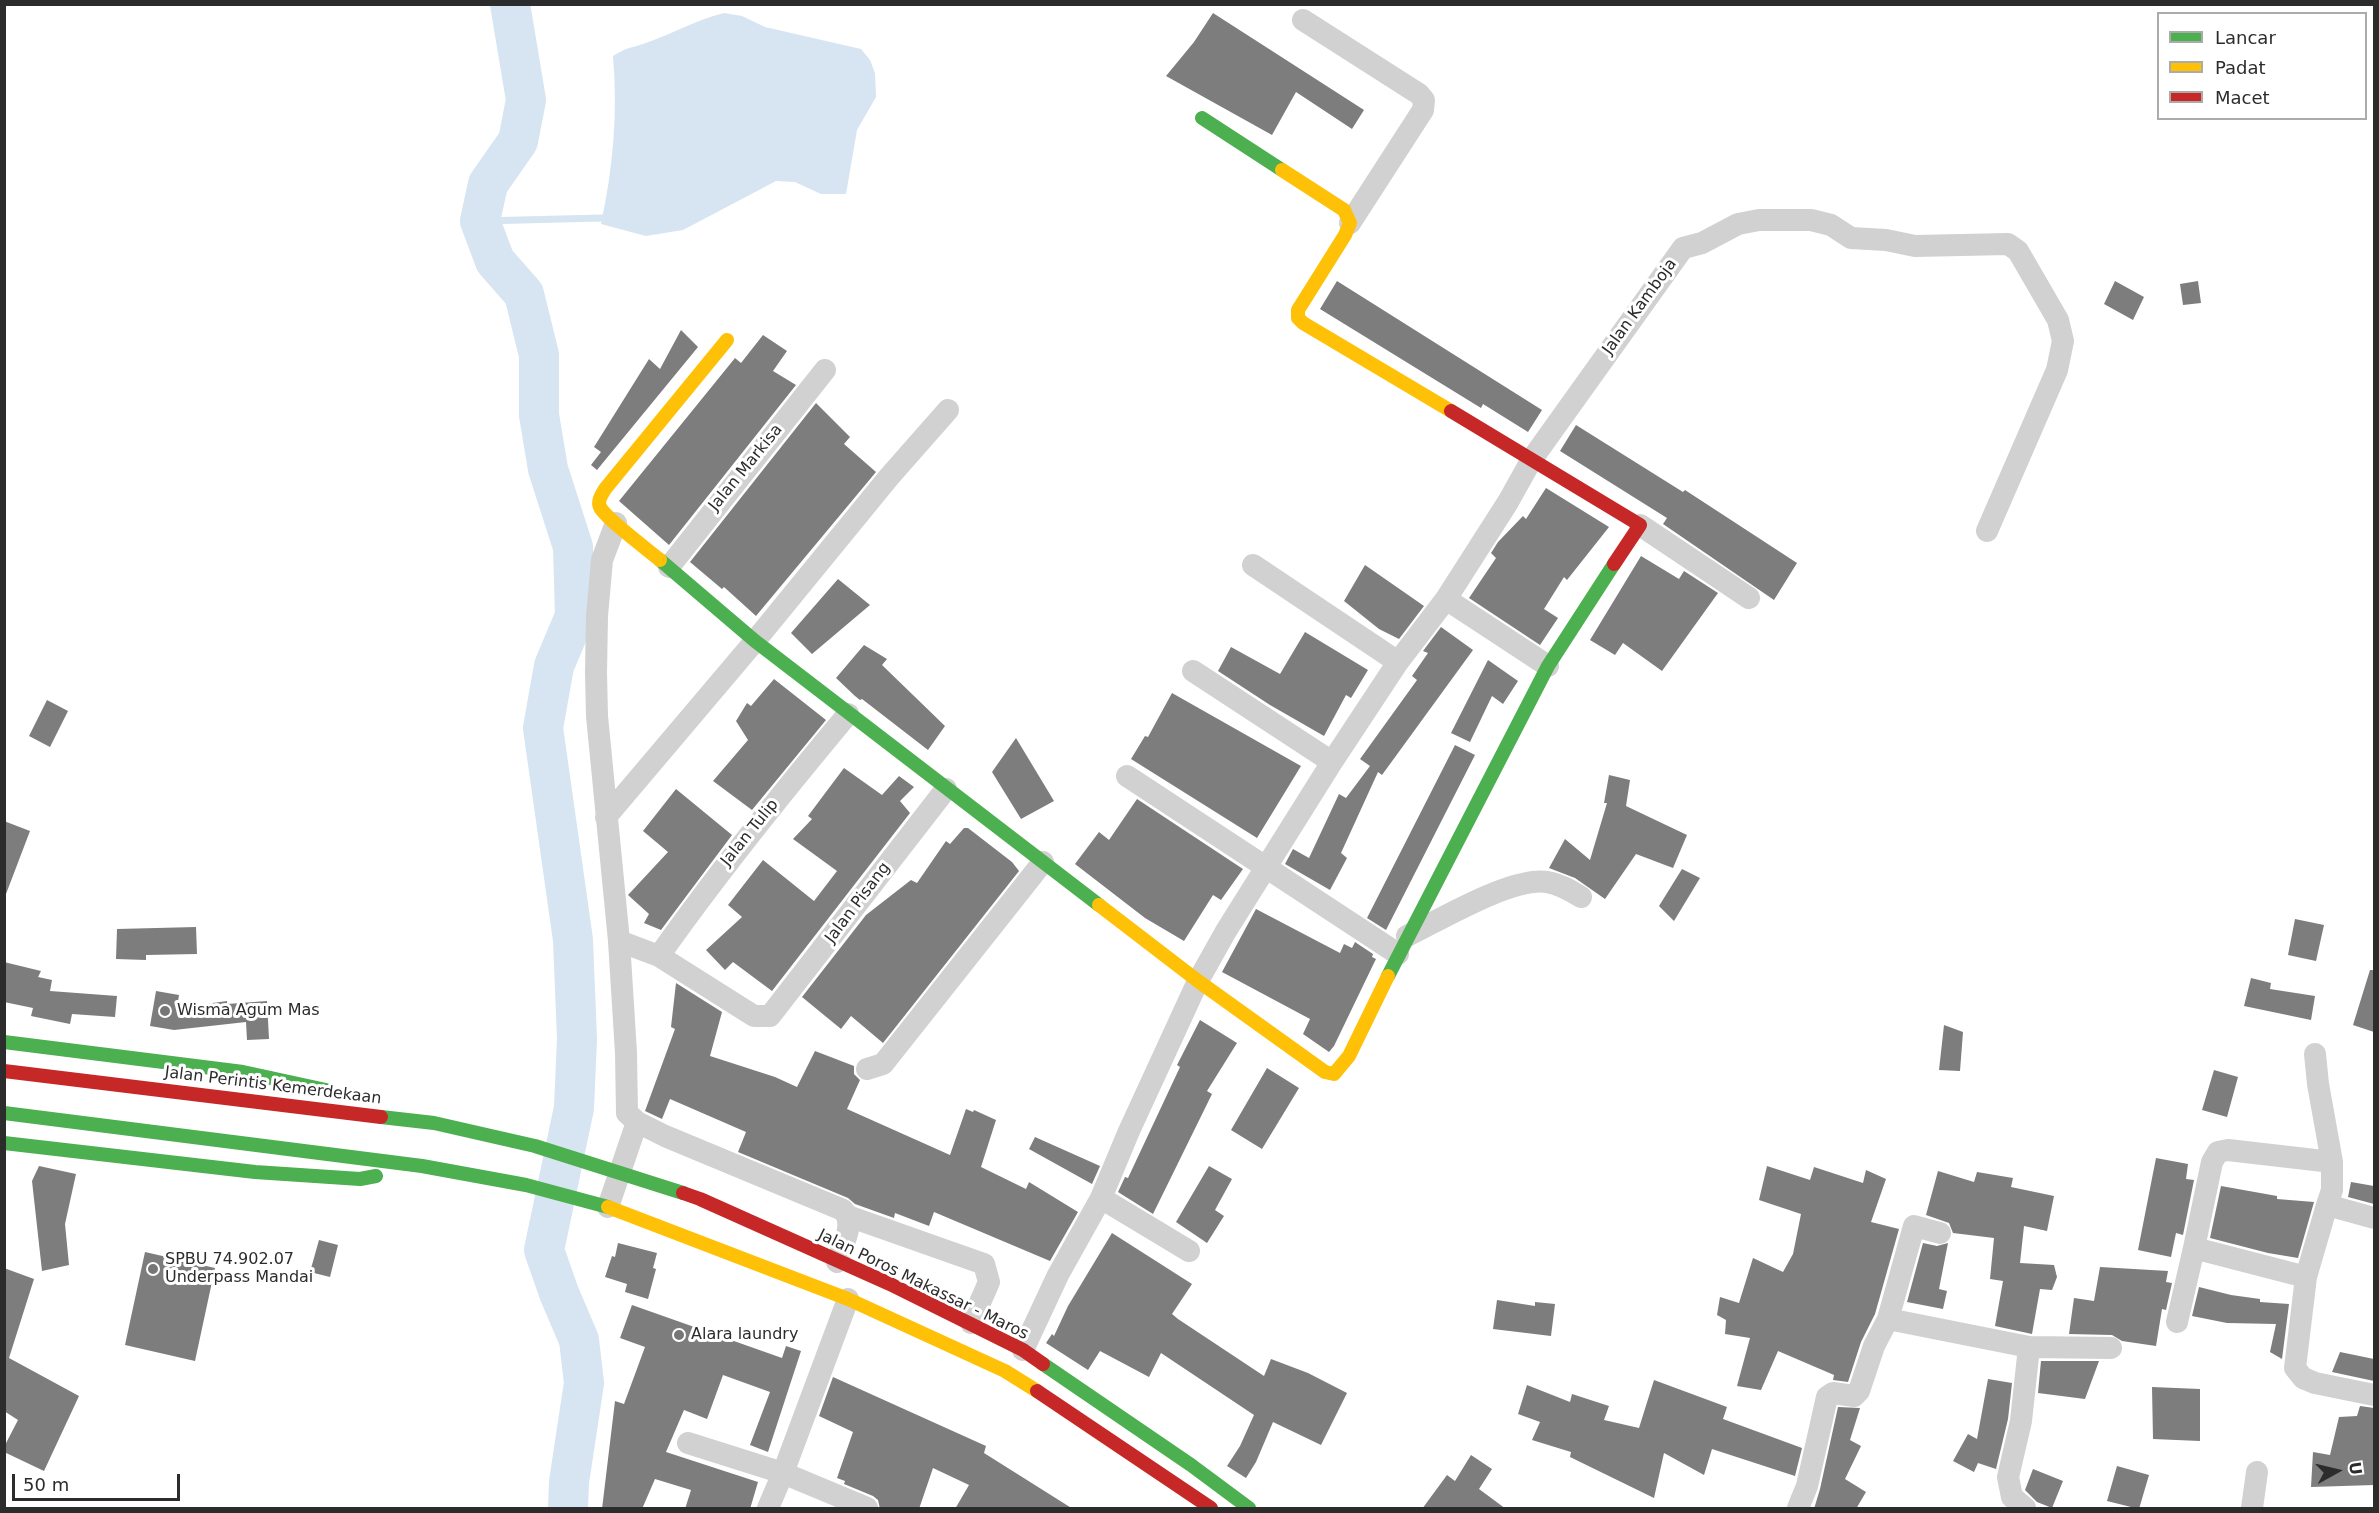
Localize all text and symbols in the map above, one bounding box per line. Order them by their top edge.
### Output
legend [2157,12,2367,120]
text: Lancar [2215,27,2276,48]
text: Padat [2215,57,2266,78]
text: Macet [2215,87,2270,108]
street label: Jalan Kamboja [1599,255,1681,359]
street label: Jalan Markisa [705,421,787,515]
street label: Jalan Tulip [717,796,783,870]
street label: Jalan Pisang [821,859,895,947]
place label: Wisma Agum Mas [177,1001,320,1021]
marker: Wisma Agum Mas [158,1004,172,1018]
street label: Jalan Perintis Kemerdekaan [164,1063,382,1109]
street label: Jalan Poros Makassar - Maros [815,1226,1031,1344]
place label: SPBU 74.902.07 Underpass Mandai [165,1250,313,1288]
marker: SPBU 74.902.07 Underpass Mandai [146,1262,160,1276]
place label: Alara laundry [691,1325,798,1345]
marker: Alara laundry [672,1328,686,1342]
north arrow [2307,1441,2367,1501]
text: U [2345,1461,2366,1476]
scale bar [15,1462,183,1500]
text: 50 m [23,1474,69,1495]

